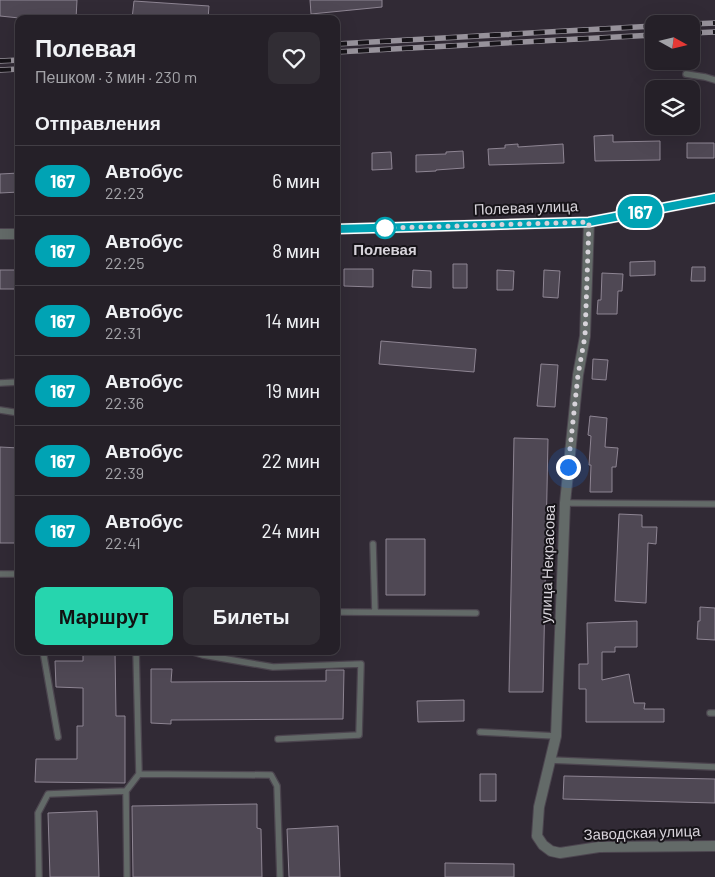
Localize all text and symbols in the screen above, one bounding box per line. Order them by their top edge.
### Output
north arrow [645,15,700,70]
map controls [645,15,700,135]
button: heart [268,32,320,84]
text: Полевая [35,33,136,62]
text: Пешком · 3 мин · 230 m [35,67,197,86]
button: layers [645,80,700,135]
text: Отправления [35,111,161,134]
text: Автобус [105,159,183,182]
text: 6 мин [272,169,320,192]
text: 167 [50,170,75,192]
text: 22:23 [105,183,144,202]
street label: Полевая улица [473,196,579,218]
line badge: 167 [611,196,669,228]
text: 167 [628,201,652,223]
marker: Полевая [374,217,396,239]
text: Автобус [105,229,183,252]
text: 8 мин [272,239,320,262]
text: 167 [50,240,75,262]
place label: Полевая [353,240,417,258]
text: 22:25 [105,253,144,272]
text: Автобус [105,299,183,322]
text: 14 мин [265,309,320,332]
text: 167 [50,310,75,332]
text: 22:31 [105,323,141,342]
text: Автобус [105,369,183,392]
text: 19 мин [265,379,320,402]
text: 167 [50,380,75,402]
text: 22:36 [105,393,144,412]
text: Автобус [105,439,183,462]
text: 22 мин [262,449,320,472]
text: 167 [50,450,75,472]
your location [556,455,581,480]
text: 22:39 [105,463,144,482]
street label: улица Некрасова [536,504,558,624]
text: Автобус [105,509,183,532]
text: 24 мин [261,519,320,542]
text: 167 [50,520,75,542]
text: 22:41 [105,533,141,552]
button: Маршрут [35,587,173,645]
button: Билеты [183,587,320,645]
street label: Заводская улица [583,821,701,843]

